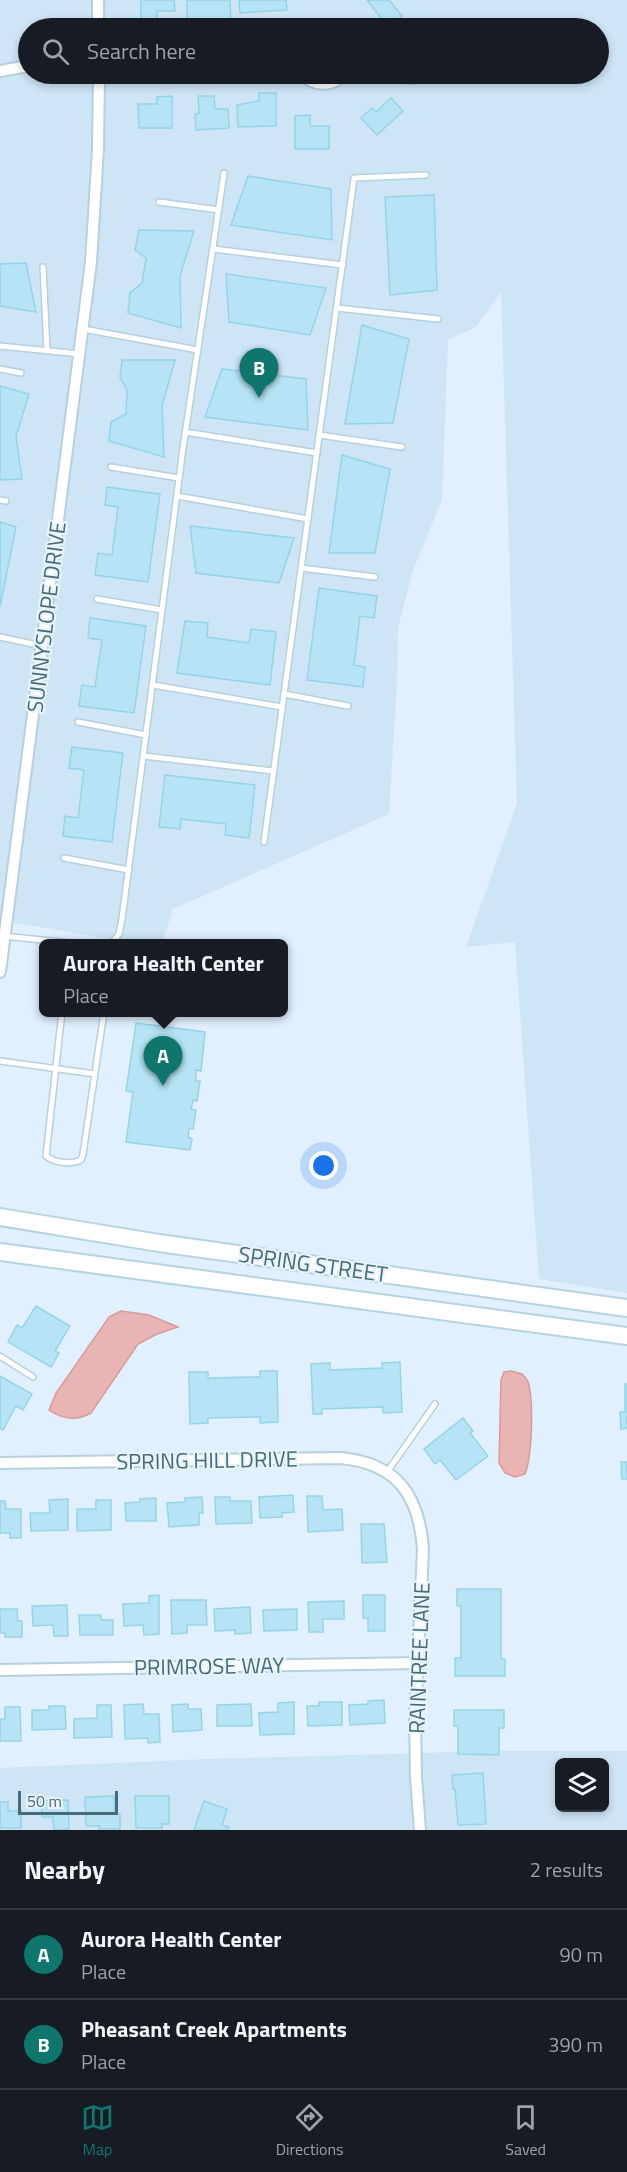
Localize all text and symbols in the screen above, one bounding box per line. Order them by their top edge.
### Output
search box [18,18,609,84]
text: Search here [87,34,196,68]
icon: search [39,35,72,68]
pin: B [240,348,278,398]
street label: SUNNYSLOPE DRIVE [17,520,75,714]
popup [39,939,288,1017]
text: Aurora Health Center [63,946,264,980]
text: Place [63,980,109,1011]
pin: A [144,1036,182,1086]
your location [309,1151,338,1180]
street label: SPRING STREET [236,1237,390,1291]
street label: SPRING HILL DRIVE [116,1441,298,1479]
street label: RAINTREE LANE [399,1582,439,1734]
street label: PRIMROSE WAY [134,1648,285,1684]
map controls [555,1758,609,1812]
button: layers [555,1758,609,1812]
scale bar [18,1788,118,1816]
text: 50 m [27,1789,62,1813]
text: Nearby [24,1850,105,1889]
text: 2 results [530,1854,603,1885]
text: Aurora Health Center [81,1922,281,1956]
text: A [37,1939,50,1970]
text: 90 m [559,1939,603,1970]
text: Place [81,1956,126,1987]
text: Pheasant Creek Apartments [81,2012,347,2046]
text: B [37,2029,50,2060]
text: 390 m [548,2029,603,2060]
text: Place [81,2046,126,2077]
tab: Map [81,2101,114,2161]
tab: Directions [276,2101,344,2161]
tab: Saved [505,2101,546,2161]

